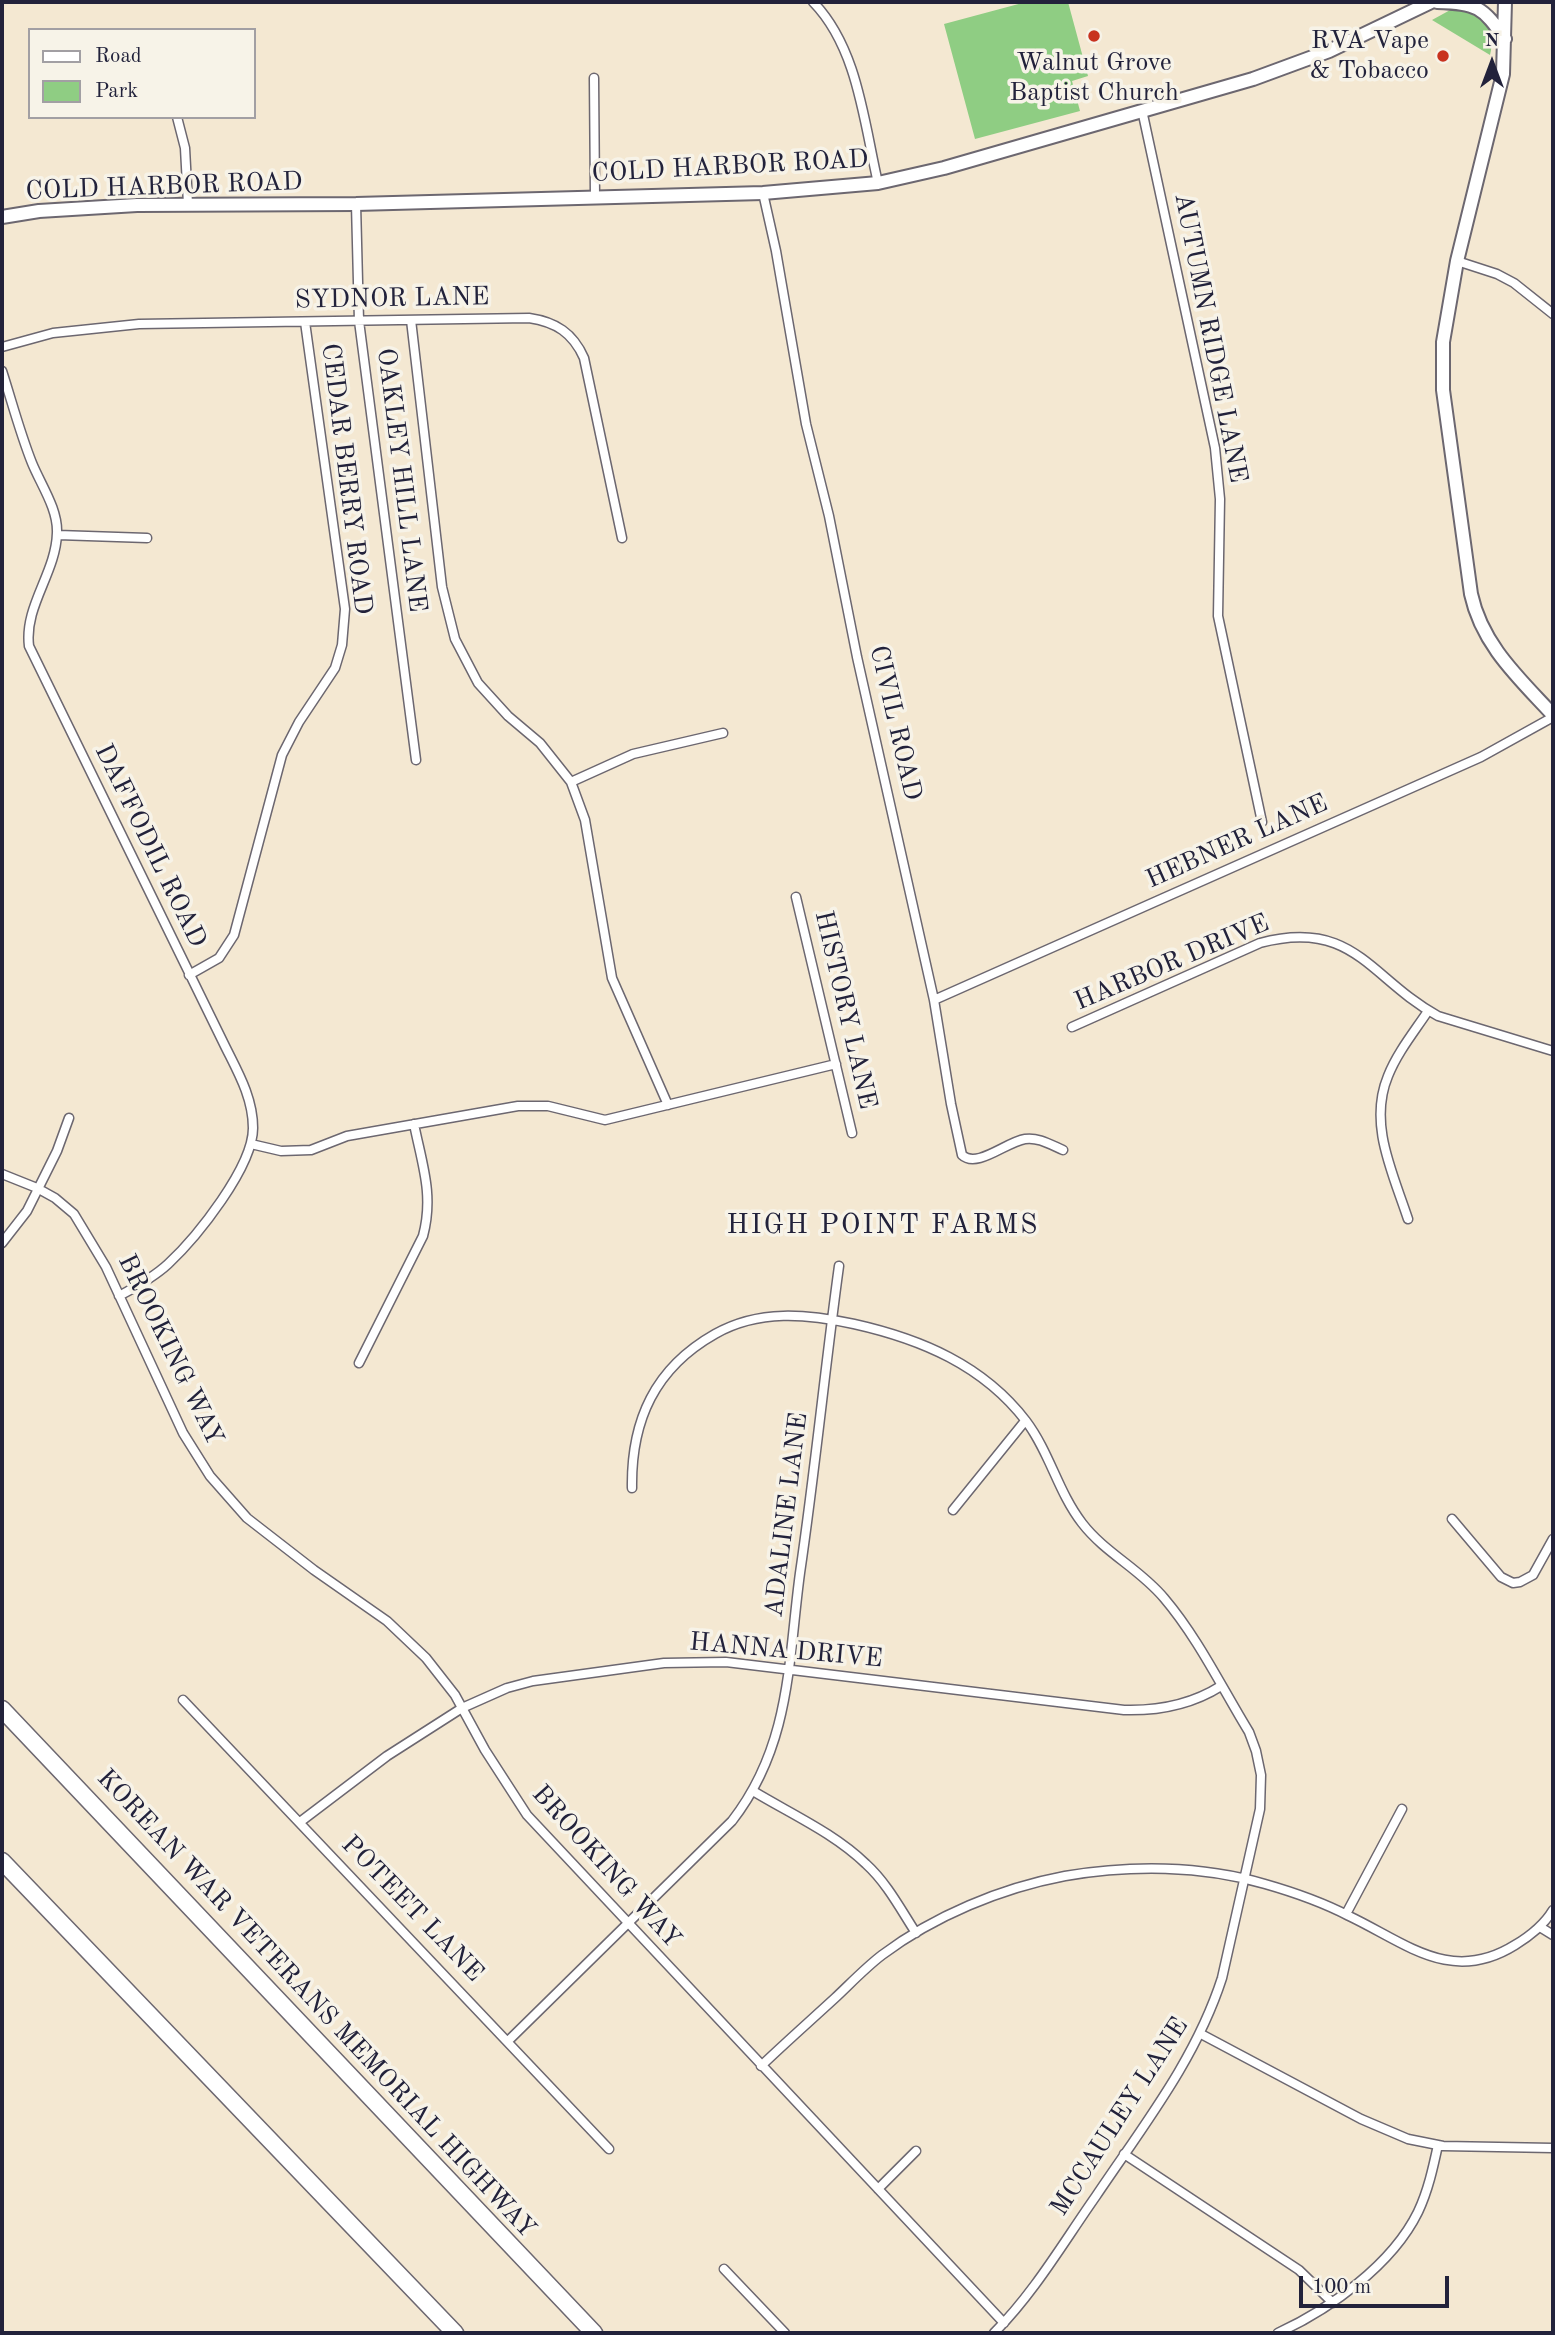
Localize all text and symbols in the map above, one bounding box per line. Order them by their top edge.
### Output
place label: RVA Vape & Tobacco [1310,25,1429,86]
legend [28,28,256,119]
marker: Walnut Grove Baptist Church [1086,28,1102,44]
north arrow [1457,28,1527,98]
text: N [1485,32,1499,51]
text: Road [95,46,142,67]
place label: Walnut Grove Baptist Church [1009,47,1179,108]
marker: RVA Vape & Tobacco [1435,48,1451,64]
text: Park [95,81,138,102]
street label: COLD HARBOR ROAD [591,144,869,190]
street label: COLD HARBOR ROAD [25,167,303,207]
street label: AUTUMN RIDGE LANE [1167,191,1253,485]
street label: SYDNOR LANE [294,282,490,316]
street label: CEDAR BERRY ROAD [314,341,378,617]
street label: OAKLEY HILL LANE [369,346,433,614]
street label: CIVIL ROAD [862,642,928,804]
street label: DAFFODIL ROAD [87,739,213,953]
street label: HEBNER LANE [1141,788,1333,896]
street label: HISTORY LANE [807,908,883,1112]
street label: HARBOR DRIVE [1070,908,1274,1018]
district label: HIGH POINT FARMS [729,1209,1037,1243]
street label: BROOKING WAY [110,1249,230,1451]
street label: ADALINE LANE [759,1411,815,1619]
street label: HANNA DRIVE [688,1627,884,1675]
street label: KOREAN WAR VETERANS MEMORIAL HIGHWAY [90,1763,542,2245]
street label: BROOKING WAY [525,1779,687,1955]
street label: POTEET LANE [334,1829,490,1989]
street label: MCCAULEY LANE [1044,2012,1196,2222]
scale bar [1303,2262,1454,2306]
text: 100 m [1312,2277,1371,2298]

